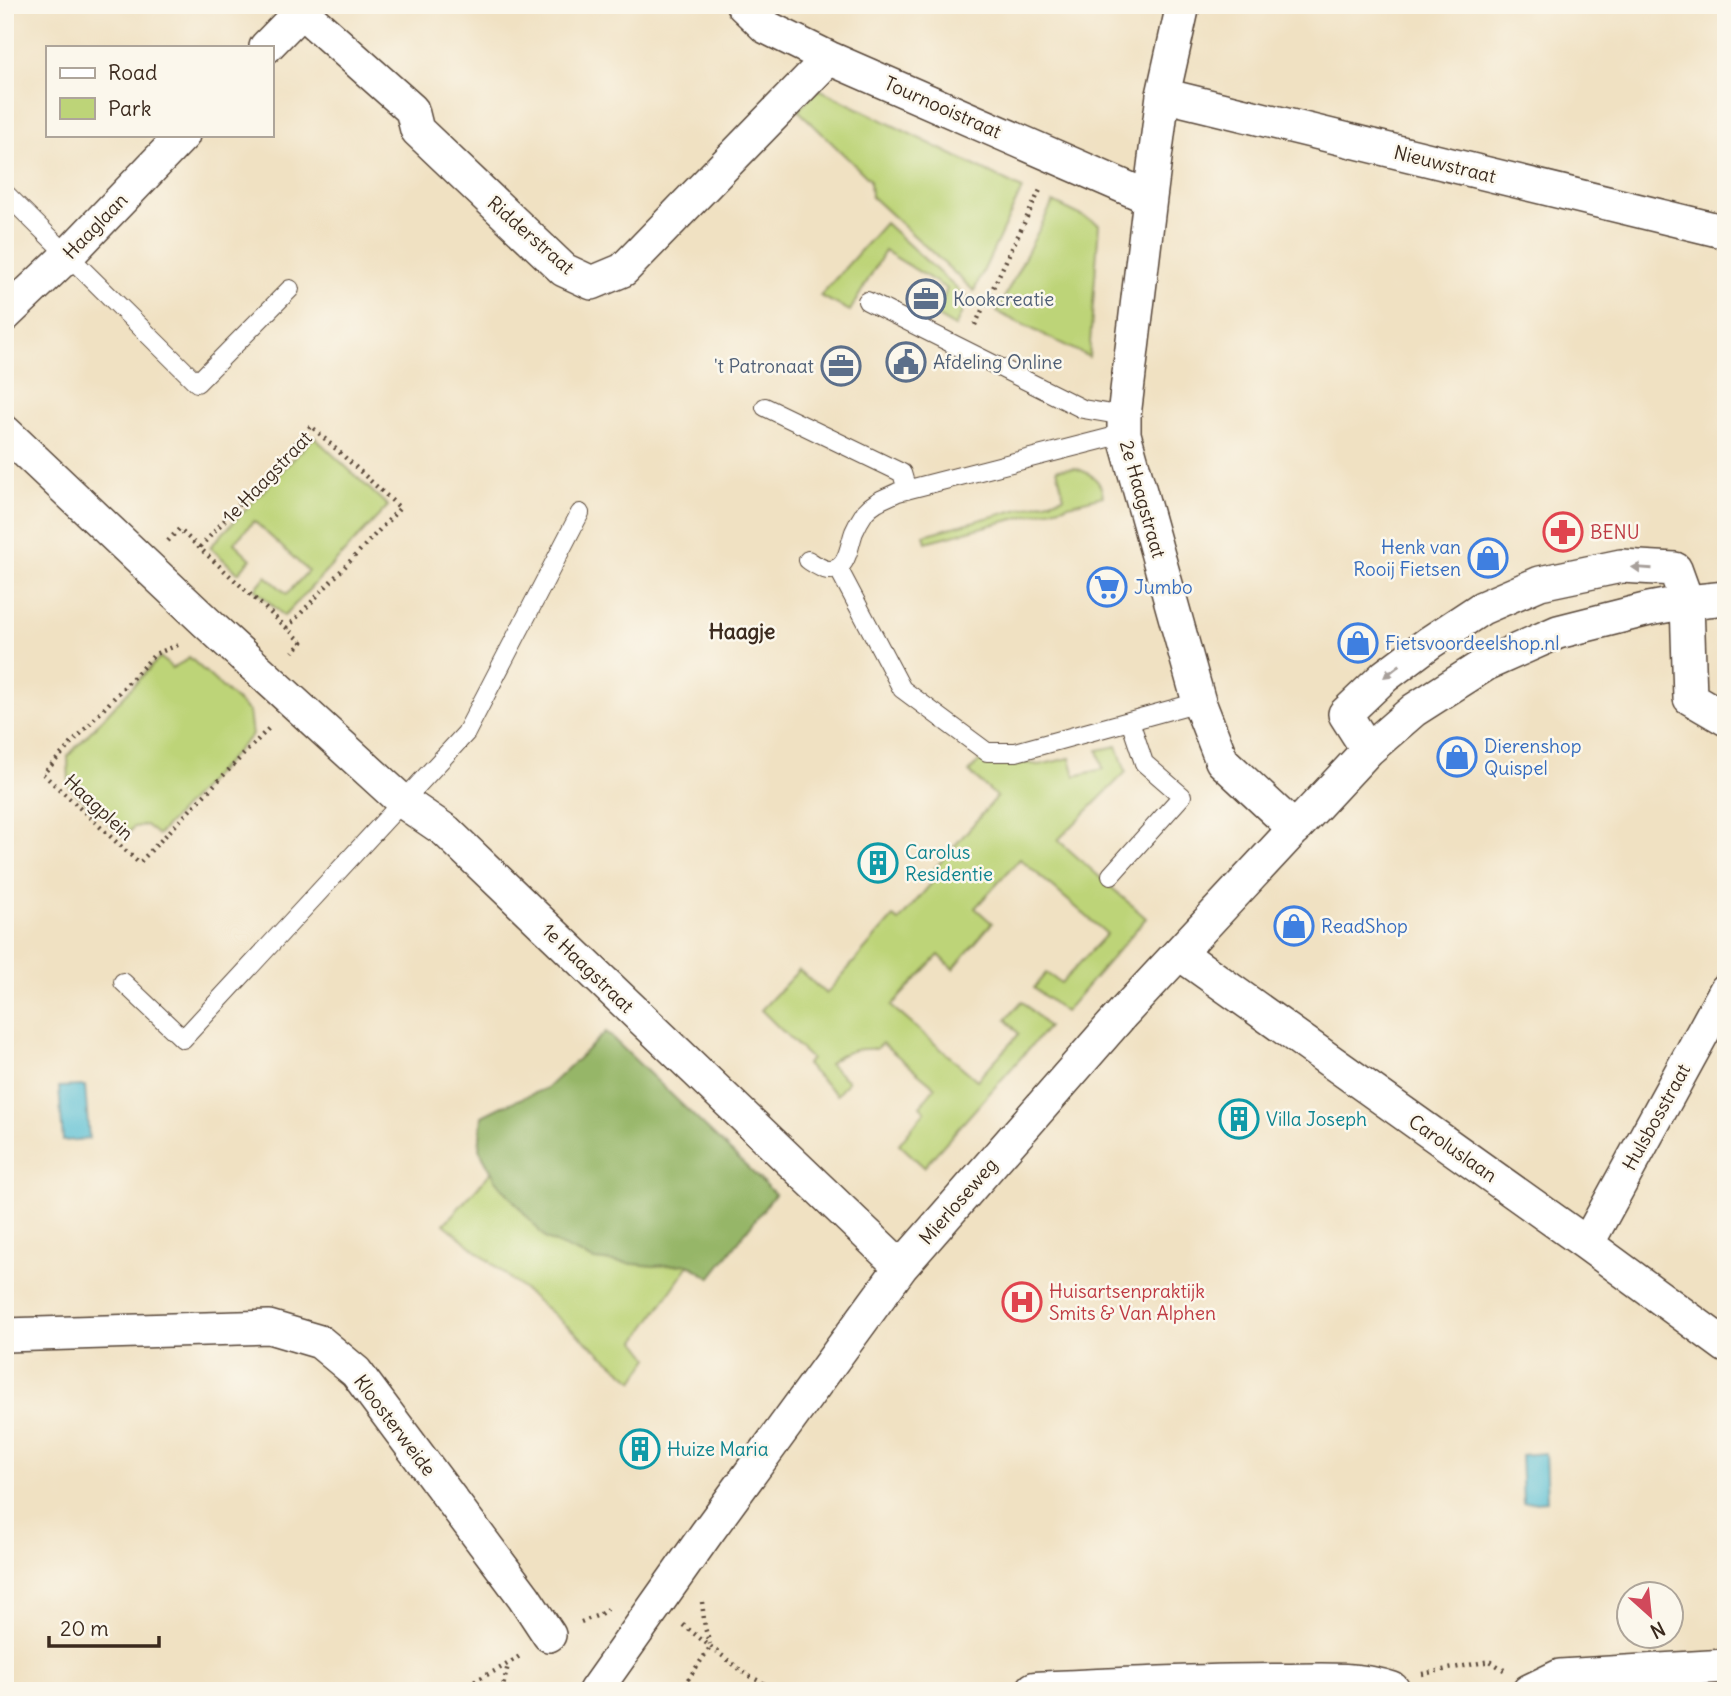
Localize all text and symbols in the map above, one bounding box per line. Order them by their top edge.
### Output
legend [46,46,273,136]
text: Road [108,59,157,86]
street label: Tournooistraat [881,71,1005,143]
text: Park [108,95,151,122]
street label: Nieuwstraat [1392,140,1498,188]
street label: Haaglaan [58,188,132,264]
street label: Ridderstraat [483,191,579,279]
office icon: Kookcreatie [905,278,947,320]
place label: Kookcreatie [953,287,1054,311]
public building icon: Afdeling Online [885,341,927,383]
office icon: 't Patronaat [820,345,862,387]
place label: Afdeling Online [933,350,1062,374]
place label: 't Patronaat [714,354,814,378]
street label: 1e Haagstraat [217,426,317,528]
street label: 2e Haagstraat [1115,437,1171,561]
pharmacy icon: BENU [1542,511,1584,553]
place label: BENU [1590,520,1640,544]
place label: Henk van Rooij Fietsen [1353,535,1461,581]
shop icon: Henk van Rooij Fietsen [1467,537,1509,579]
one-way arrow [1630,562,1652,573]
supermarket icon: Jumbo [1086,566,1128,608]
place label: Jumbo [1134,575,1193,599]
district label: Haagje [709,618,775,645]
shop icon: Fietsvoordeelshop.nl [1337,622,1379,664]
place label: Fietsvoordeelshop.nl [1385,631,1560,655]
one-way arrow [1383,664,1401,679]
place label: Dierenshop Quispel [1484,734,1582,780]
shop icon: Dierenshop Quispel [1436,736,1478,778]
street label: Haagplein [59,769,139,845]
place label: Carolus Residentie [905,840,993,886]
building icon: Carolus Residentie [857,842,899,884]
shop icon: ReadShop [1273,905,1315,947]
place label: ReadShop [1321,914,1408,938]
street label: 1e Haagstraat [537,918,639,1018]
street label: Hulsbosstraat [1617,1060,1695,1174]
building icon: Villa Joseph [1218,1098,1260,1140]
place label: Villa Joseph [1266,1107,1367,1131]
street label: Caroluslaan [1404,1109,1502,1187]
street label: Mierloseweg [914,1153,1002,1249]
place label: Huisartsenpraktijk Smits & Van Alphen [1049,1279,1216,1325]
hospital icon: Huisartsenpraktijk Smits & Van Alphen [1001,1281,1043,1323]
street label: Kloosterweide [349,1369,441,1481]
building icon: Huize Maria [619,1428,661,1470]
place label: Huize Maria [667,1437,769,1461]
north arrow [1616,1580,1686,1650]
scale bar [49,1605,159,1649]
text: 20 m [60,1615,109,1642]
text: N [1646,1616,1669,1644]

